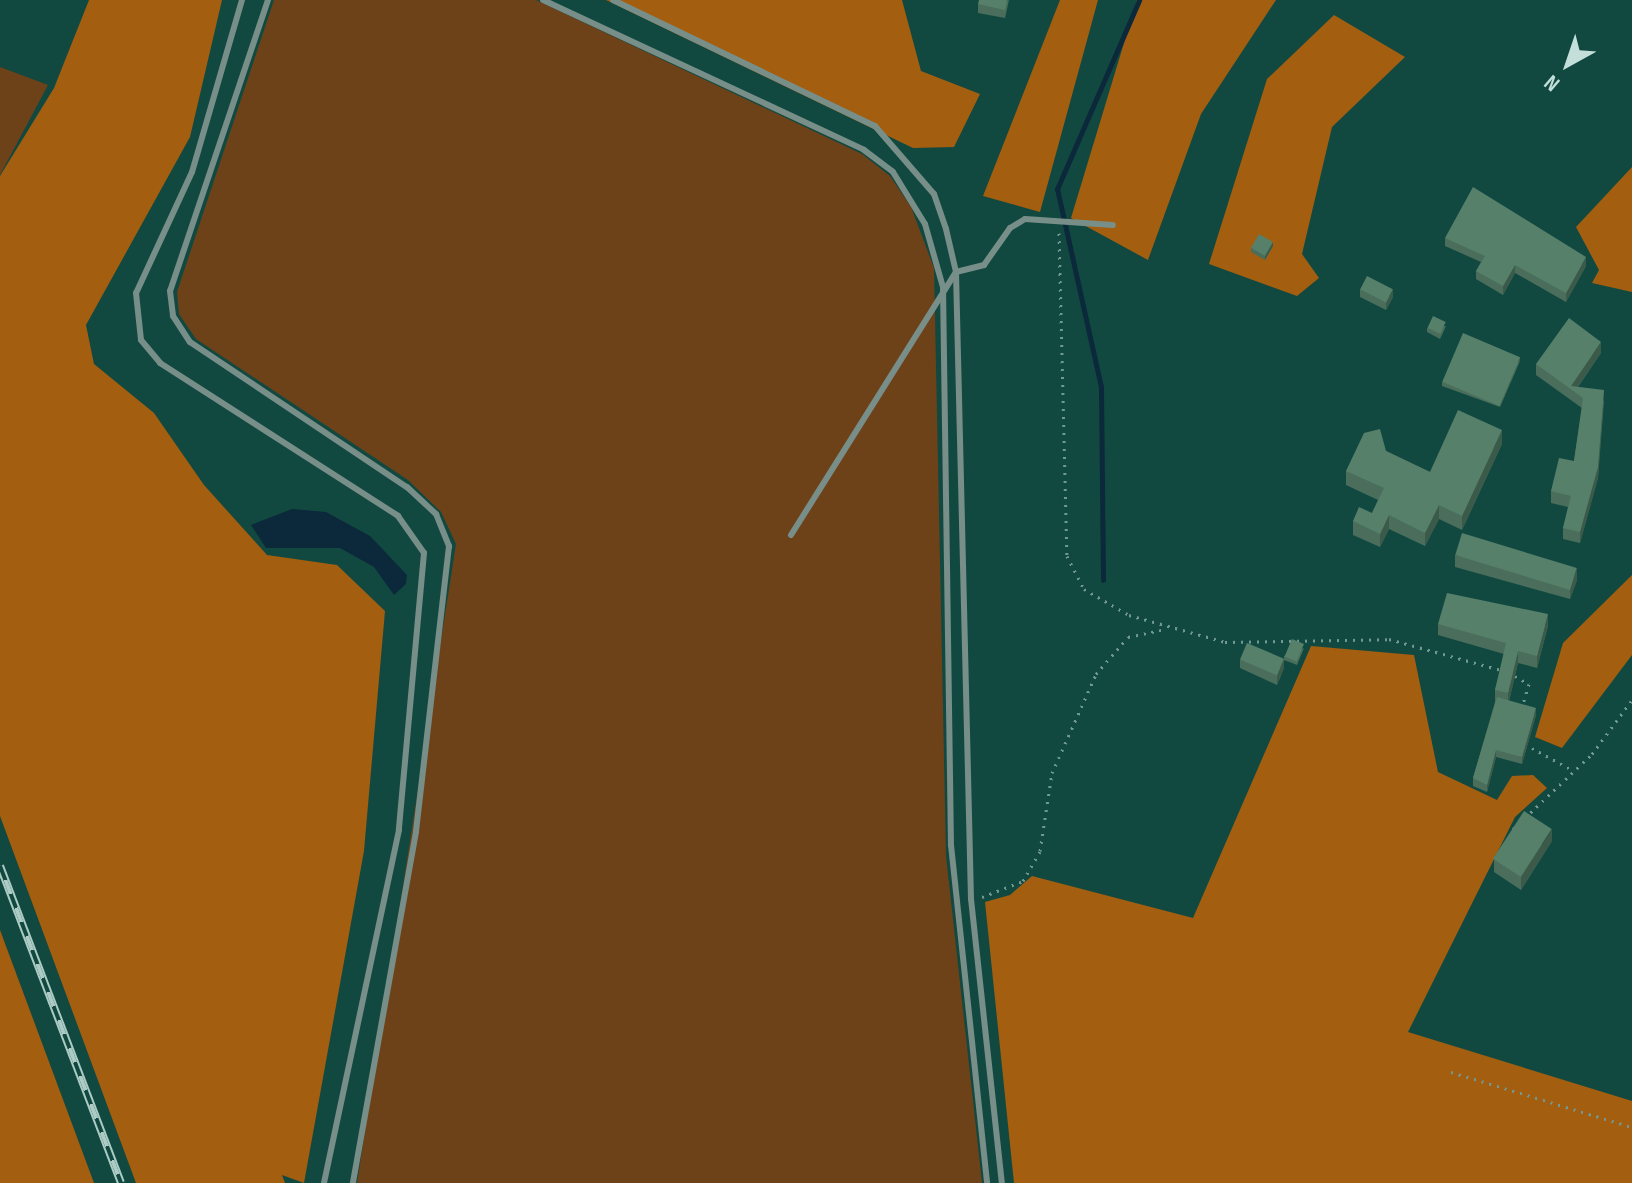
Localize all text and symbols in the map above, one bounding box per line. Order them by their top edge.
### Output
north arrow [1528,24,1608,104]
text: N [1539,69,1565,97]

